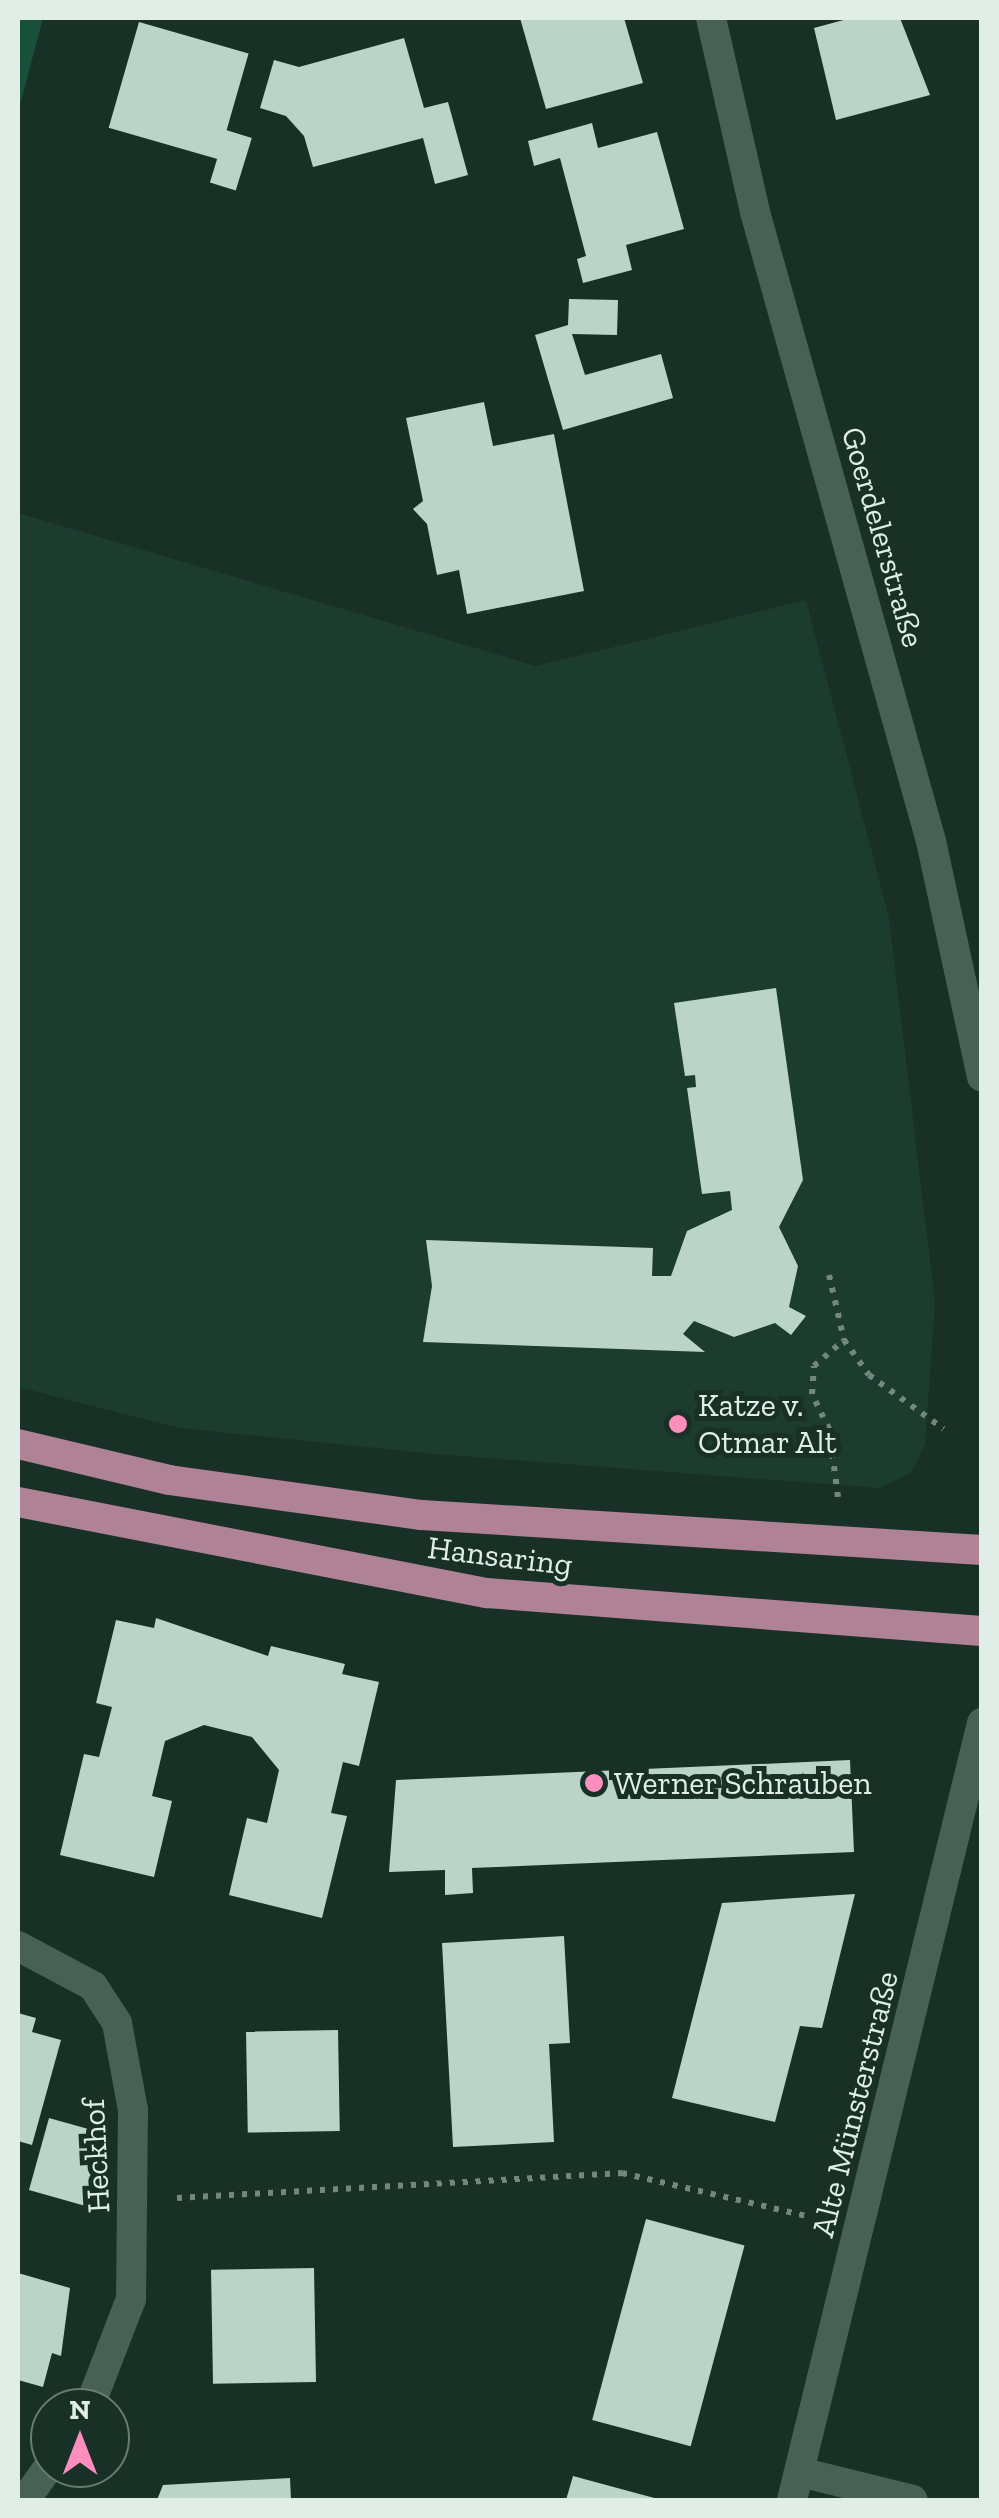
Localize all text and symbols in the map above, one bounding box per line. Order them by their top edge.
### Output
street label: Goerdelerstraße [833,422,933,652]
place label: Katze v. Otmar Alt [698,1387,838,1462]
marker: Katze v. Otmar Alt [667,1413,689,1435]
street label: Hansaring [426,1528,574,1584]
place label: Werner Schrauben [614,1764,872,1802]
marker: Werner Schrauben [583,1772,605,1794]
street label: Alte Münsterstraße [803,1967,907,2241]
street label: Heckhof [74,2098,118,2214]
north arrow [30,2388,130,2488]
text: N [69,2393,91,2426]

